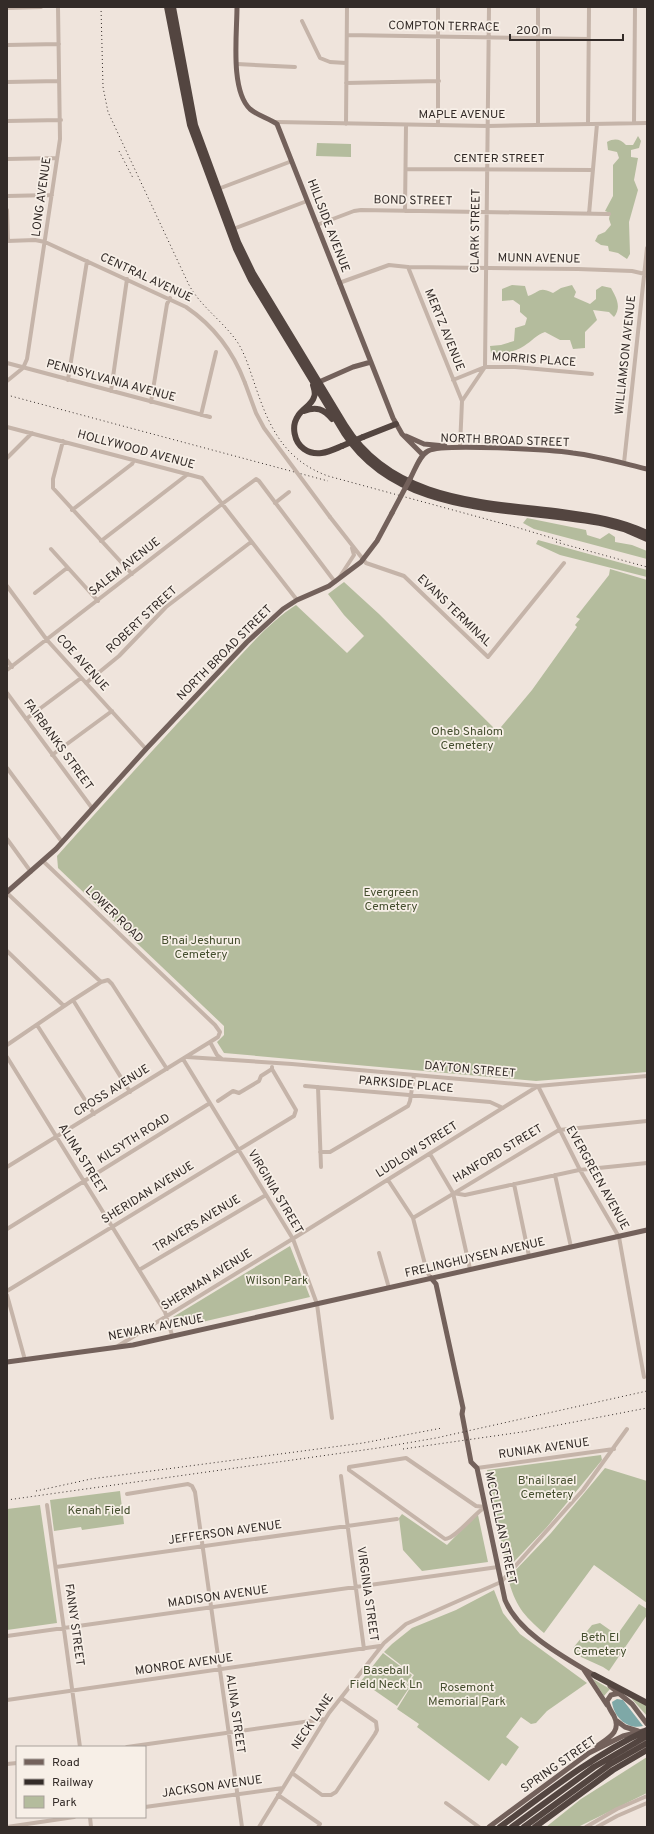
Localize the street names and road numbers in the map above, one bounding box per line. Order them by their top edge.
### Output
street label: COMPTON TERRACE [388,18,500,36]
street label: MAPLE AVENUE [419,107,505,123]
street label: CENTER STREET [453,151,545,167]
street label: LONG AVENUE [28,156,56,238]
street label: HILLSIDE AVENUE [303,177,353,275]
street label: CLARK STREET [467,189,485,273]
street label: BOND STREET [373,192,453,210]
street label: CENTRAL AVENUE [97,250,195,306]
street label: MUNN AVENUE [497,250,581,268]
street label: MERTZ AVENUE [420,287,468,373]
street label: WILLIAMSON AVENUE [612,295,640,415]
street label: MORRIS PLACE [491,349,577,371]
street label: PENNSYLVANIA AVENUE [44,356,178,406]
street label: HOLLYWOOD AVENUE [76,427,196,473]
street label: NORTH BROAD STREET [440,431,570,451]
street label: SALEM AVENUE [86,534,164,600]
street label: EVANS TERMINAL [413,571,495,651]
street label: ROBERT STREET [103,583,181,657]
street label: NORTH BROAD STREET [174,602,276,704]
street label: COE AVENUE [52,631,112,695]
street label: FAIRBANKS STREET [20,696,96,794]
street label: LOWER ROAD [81,883,147,947]
street label: DAYTON STREET [424,1058,516,1082]
street label: CROSS AVENUE [71,1061,153,1121]
street label: PARKSIDE PLACE [358,1073,454,1097]
street label: KILSYTH ROAD [95,1110,173,1168]
street label: LUDLOW STREET [373,1118,461,1182]
street label: ALINA STREET [54,1121,110,1197]
street label: HANFORD STREET [450,1121,546,1187]
street label: EVERGREEN AVENUE [562,1123,632,1233]
street label: VIRGINIA STREET [243,1147,307,1237]
street label: SHERIDAN AVENUE [99,1158,197,1228]
street label: TRAVERS AVENUE [150,1192,244,1256]
street label: FRELINGHUYSEN AVENUE [403,1234,547,1282]
street label: SHERMAN AVENUE [158,1246,256,1314]
street label: NEWARK AVENUE [107,1311,205,1345]
street label: RUNIAK AVENUE [498,1435,590,1463]
street label: MCCLELLAN STREET [480,1470,520,1586]
street label: JEFFERSON AVENUE [167,1517,283,1549]
street label: VIRGINIA STREET [352,1545,382,1643]
street label: MADISON AVENUE [167,1582,269,1612]
street label: FANNY STREET [60,1583,88,1667]
street label: MONROE AVENUE [134,1650,234,1680]
street label: ALINA STREET [222,1673,248,1755]
street label: NECK LANE [288,1691,338,1753]
street label: SPRING STREET [518,1733,600,1797]
street label: JACKSON AVENUE [161,1772,263,1802]

